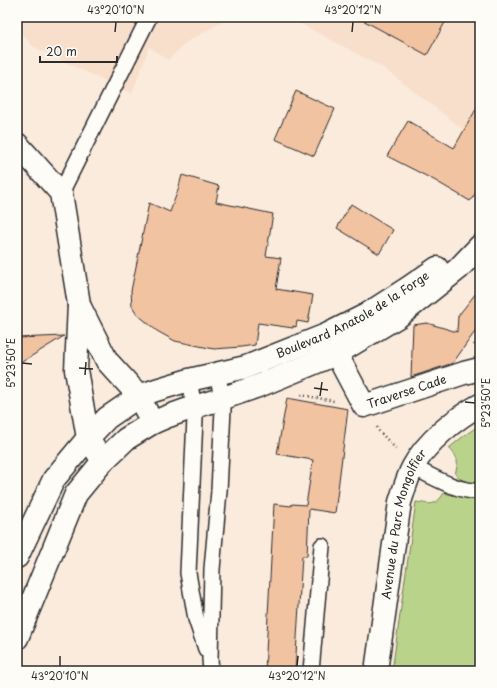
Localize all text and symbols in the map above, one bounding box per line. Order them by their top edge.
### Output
text: 43°20'10"N [87,2,145,17]
text: 43°20'12"N [324,2,382,17]
scale bar [40,38,117,64]
text: 20 m [46,42,77,60]
street label: Boulevard Anatole de la Forge [273,266,432,362]
text: 5°23'50"E [3,338,18,388]
street label: Traverse Cade [364,369,449,412]
text: 5°23'50"E [478,378,493,428]
street label: Avenue du Parc Mongolfier [376,444,430,600]
text: 43°20'10"N [31,668,89,683]
text: 43°20'12"N [268,668,326,683]

